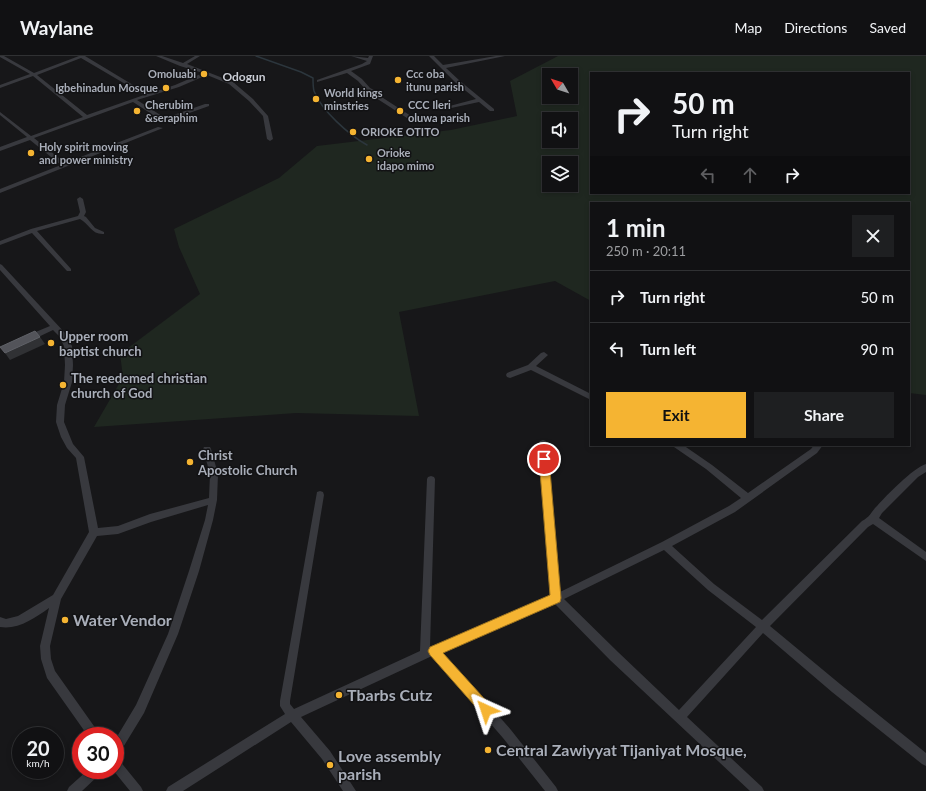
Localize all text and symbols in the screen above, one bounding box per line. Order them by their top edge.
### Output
text: Waylane [20,16,93,39]
text: Map [735,19,762,36]
text: Directions [784,19,847,36]
text: Saved [869,19,906,36]
place label: Omoluabi [148,67,196,80]
place label: Ccc oba itunu parish [406,67,464,93]
north arrow [542,68,578,104]
map controls [542,68,578,192]
marker: Omoluabi [199,69,209,79]
district label: Odogun [222,69,266,84]
marker: Ccc oba itunu parish [393,75,403,85]
place label: Igbehinadun Mosque [55,81,158,94]
marker: Igbehinadun Mosque [161,83,171,93]
place label: World kings minstries [324,86,383,112]
text: 50 m [672,86,735,120]
icon: right [606,88,658,140]
marker: World kings minstries [311,94,321,104]
place label: Cherubim &seraphim [145,98,198,124]
place label: CCC Ileri oluwa parish [408,98,470,124]
marker: Cherubim &seraphim [132,106,142,116]
marker: CCC Ileri oluwa parish [395,106,405,116]
button: sound [542,112,578,148]
text: Turn right [672,120,749,142]
place label: ORIOKE OTITO [361,125,439,138]
marker: ORIOKE OTITO [348,127,358,137]
place label: Holy spirit moving and power ministry [39,140,133,166]
place label: Orioke idapo mimo [377,146,434,172]
marker: Holy spirit moving and power ministry [26,148,36,158]
marker: Orioke idapo mimo [364,154,374,164]
button: layers [542,156,578,192]
icon: left [697,164,719,186]
icon: ahead [739,164,761,186]
icon: right [781,164,803,186]
text: 1 min [606,213,666,242]
button: close [852,215,894,257]
text: 250 m · 20:11 [606,243,686,259]
icon: right [606,286,628,308]
text: Turn right [640,288,705,306]
text: 50 m [860,288,894,306]
place label: Upper room baptist church [59,328,142,359]
marker: Upper room baptist church [46,338,56,348]
icon: left [606,338,628,360]
text: Turn left [640,340,696,358]
text: 90 m [860,340,894,358]
place label: The reedemed christian church of God [71,370,207,401]
marker: The reedemed christian church of God [58,380,68,390]
button: Exit [606,392,746,438]
button: Share [754,392,894,438]
pin [527,442,561,476]
place label: Christ Apostolic Church [197,447,297,478]
icon: arrive [533,448,555,470]
marker: Christ Apostolic Church [185,457,195,467]
place label: Water Vendor [73,610,172,629]
marker: Water Vendor [60,615,70,625]
place label: Tbarbs Cutz [347,685,432,704]
position arrow [465,689,507,731]
marker: Tbarbs Cutz [334,690,344,700]
speed limit sign: 30 [72,727,124,779]
text: 20 [26,736,50,760]
place label: Central Zawiyyat Tijaniyat Mosque, [496,740,747,759]
marker: Central Zawiyyat Tijaniyat Mosque, [483,745,493,755]
place label: Love assembly parish [338,746,442,783]
text: km/h [26,757,50,769]
marker: Love assembly parish [325,760,335,770]

